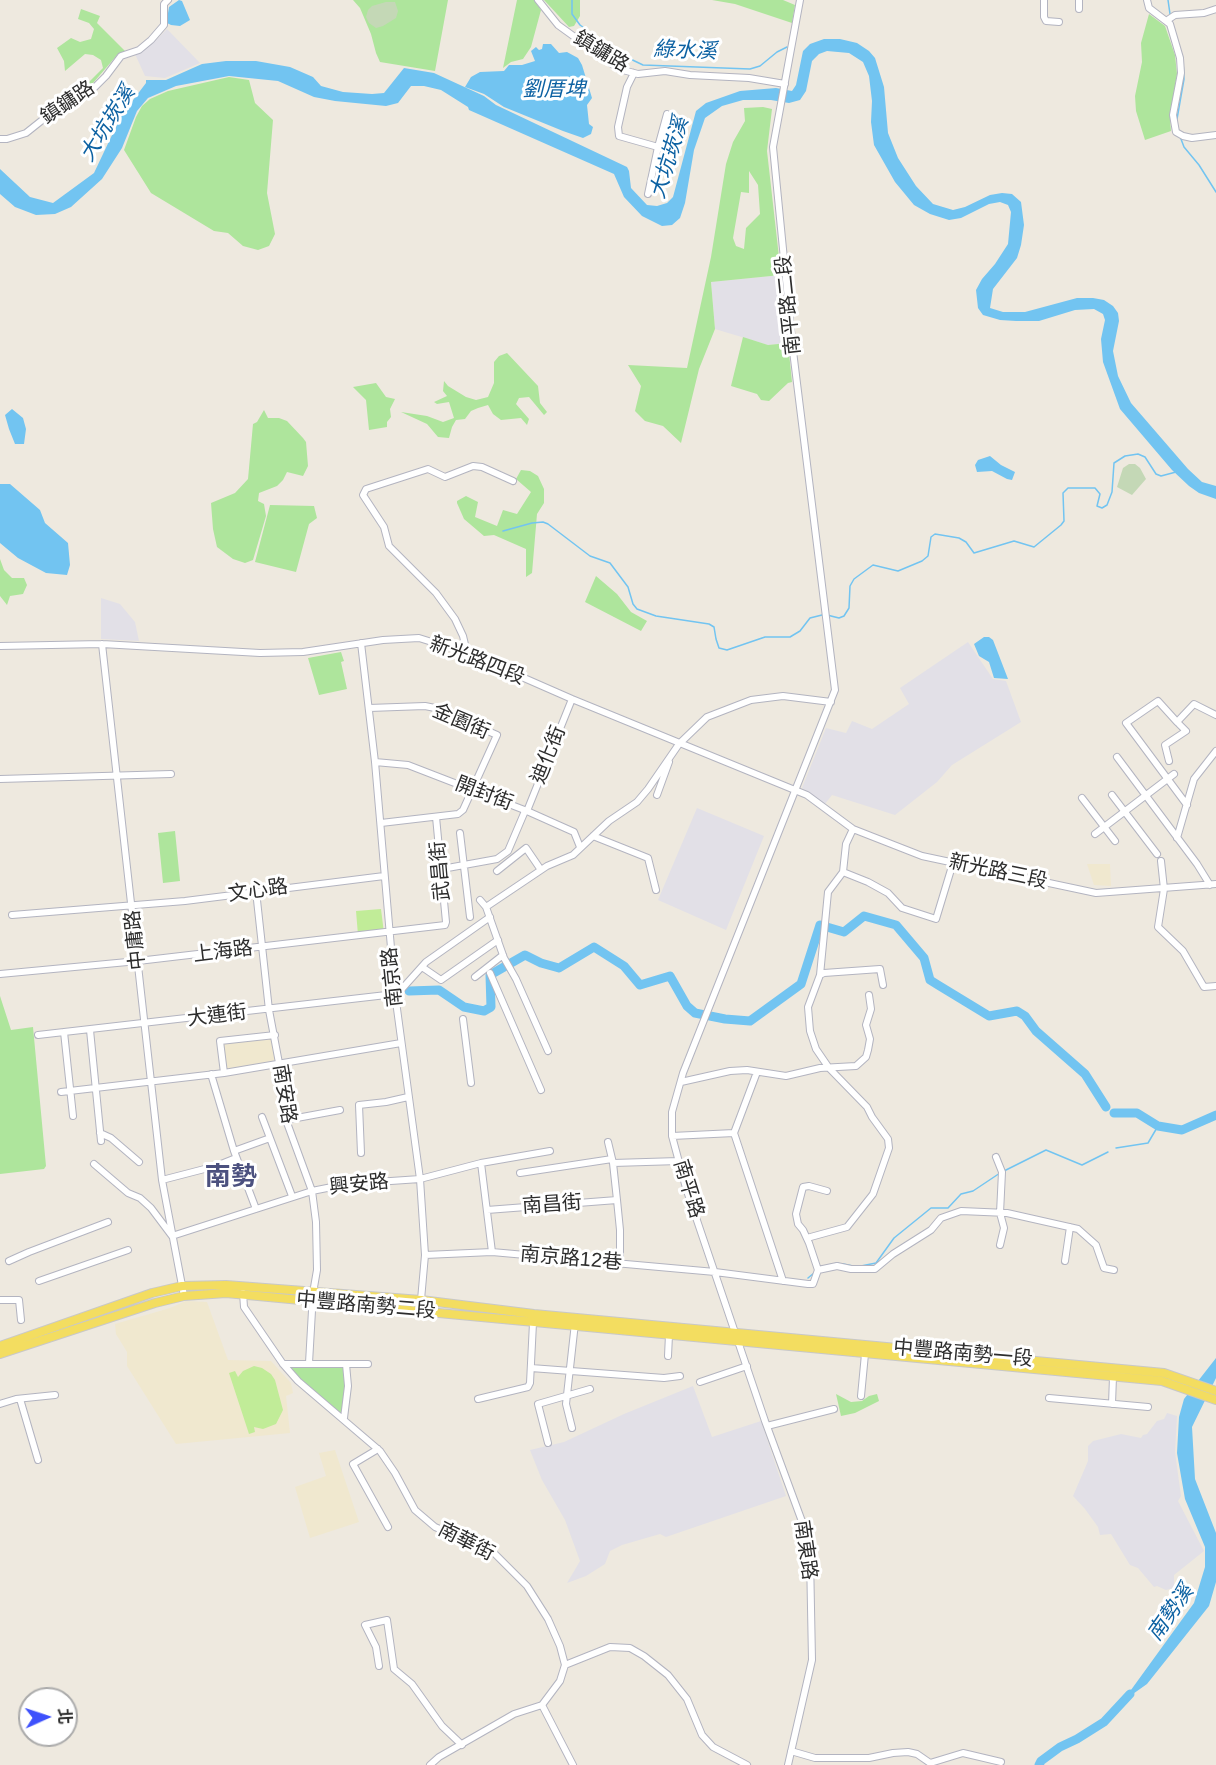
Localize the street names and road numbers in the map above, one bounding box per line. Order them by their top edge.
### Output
street label: 鎮鏞路 [569,26,633,78]
street label: 鎮鏞路 [36,76,100,130]
street label: 南平路二段 [772,254,806,356]
street label: 新光路四段 [426,632,528,690]
street label: 金園街 [429,699,493,745]
street label: 迪化街 [527,723,571,787]
street label: 開封街 [452,772,516,816]
street label: 武昌街 [426,840,456,902]
street label: 新光路三段 [947,850,1049,894]
street label: 文心路 [227,875,289,907]
street label: 中庸路 [121,909,151,971]
street label: 上海路 [192,936,254,968]
street label: 南京路 [378,946,408,1008]
street label: 大連街 [186,1000,248,1032]
street label: 南安路 [267,1062,301,1126]
street label: 南平路 [668,1157,708,1221]
street label: 興安路 [328,1170,390,1200]
street label: 南昌街 [521,1191,583,1219]
street label: 南京路12巷 [519,1243,623,1275]
street label: 中豐路南勢二段 [295,1288,437,1324]
street label: 中豐路南勢一段 [892,1336,1034,1372]
street label: 南華街 [434,1518,498,1566]
street label: 南東路 [789,1519,821,1581]

